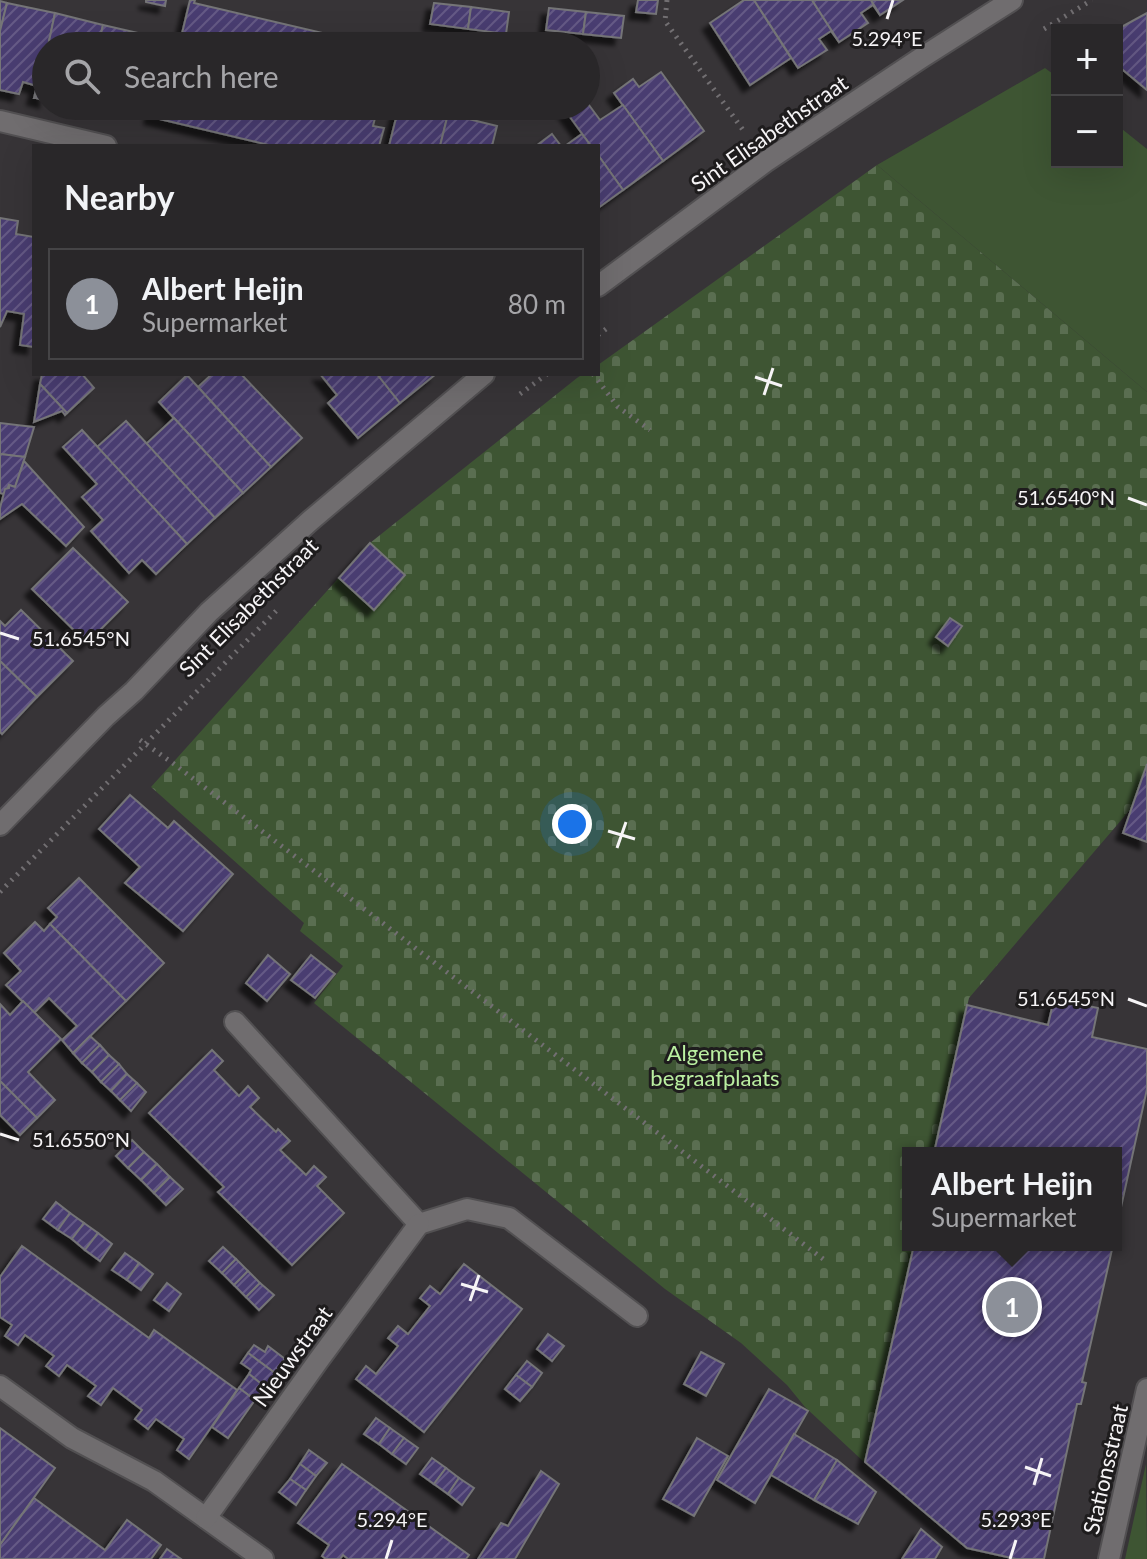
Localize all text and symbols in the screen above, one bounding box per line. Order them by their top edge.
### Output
map controls [1051,24,1123,168]
button: + [1051,24,1123,96]
text: 5.294°E [852,26,922,50]
search box [32,32,600,120]
icon: search [60,54,104,98]
text: Search here [124,58,279,94]
street label: Sint Elisabethstraat [685,69,853,197]
button: − [1051,96,1123,168]
text: Nearby [64,176,175,217]
text: Albert Heijn [142,270,304,306]
text: 1 [84,288,100,320]
text: 80 m [508,288,566,320]
text: Supermarket [142,306,287,338]
text: 51.6540°N [1017,485,1115,509]
street label: Sint Elisabethstraat [173,532,323,682]
text: 51.6545°N [32,626,130,650]
your location [552,804,592,844]
text: 51.6545°N [1017,986,1115,1010]
park label: Algemene begraafplaats [650,1039,780,1091]
text: 51.6550°N [32,1127,130,1151]
popup [902,1147,1122,1251]
text: Albert Heijn [931,1165,1093,1201]
text: Supermarket [931,1201,1076,1233]
pin: 1 [986,1277,1038,1337]
street label: Nieuwstraat [246,1300,338,1412]
street label: Stationsstraat [1077,1401,1133,1537]
text: 5.294°E [357,1507,427,1531]
text: 5.293°E [981,1507,1051,1531]

